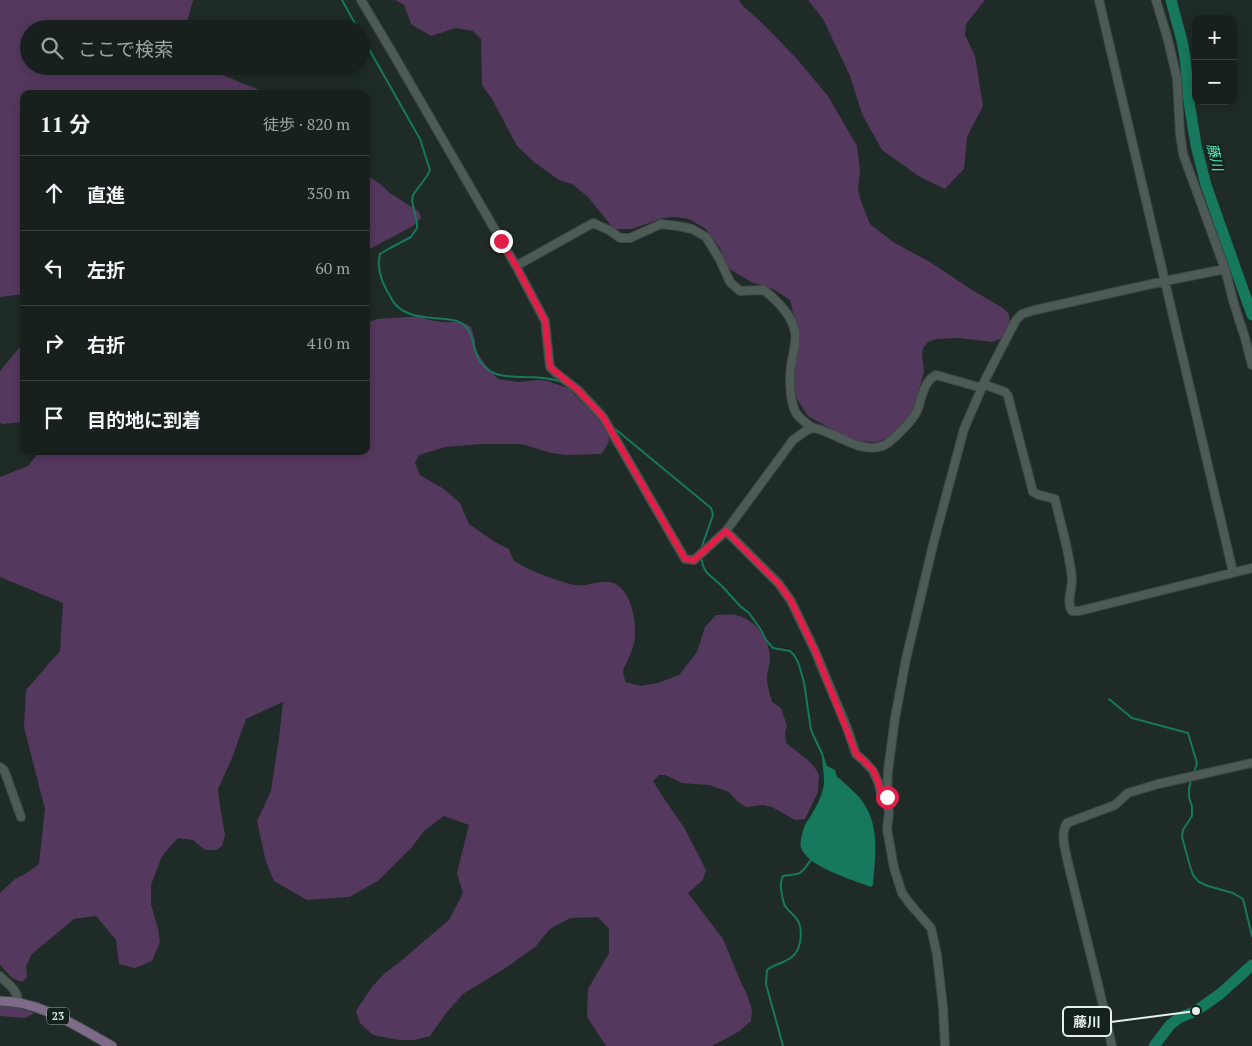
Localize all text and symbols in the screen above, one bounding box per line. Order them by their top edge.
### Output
map controls [1192,15,1237,105]
button: + [1192,15,1237,60]
search box [20,20,370,75]
icon: search [38,34,66,62]
text: ここで検索 [78,36,173,61]
button: − [1192,60,1237,105]
text: 11 分 [40,110,90,138]
text: 徒歩 · 820 m [263,113,350,135]
water label: 藤川 [1203,141,1228,175]
icon: ahead [40,179,68,207]
text: 直進 [87,182,125,207]
text: 350 m [307,182,350,204]
route end [490,230,513,253]
icon: left [40,254,68,282]
text: 左折 [87,257,125,282]
text: 60 m [315,257,350,279]
icon: right [40,329,68,357]
text: 右折 [87,332,125,357]
text: 410 m [307,332,350,354]
icon: arrive [40,404,68,432]
text: 目的地に到着 [87,407,201,432]
route start [876,786,899,809]
callout: 藤川 [1063,1007,1111,1036]
road number: 23 [47,1008,69,1024]
text: 藤川 [1073,1012,1101,1031]

